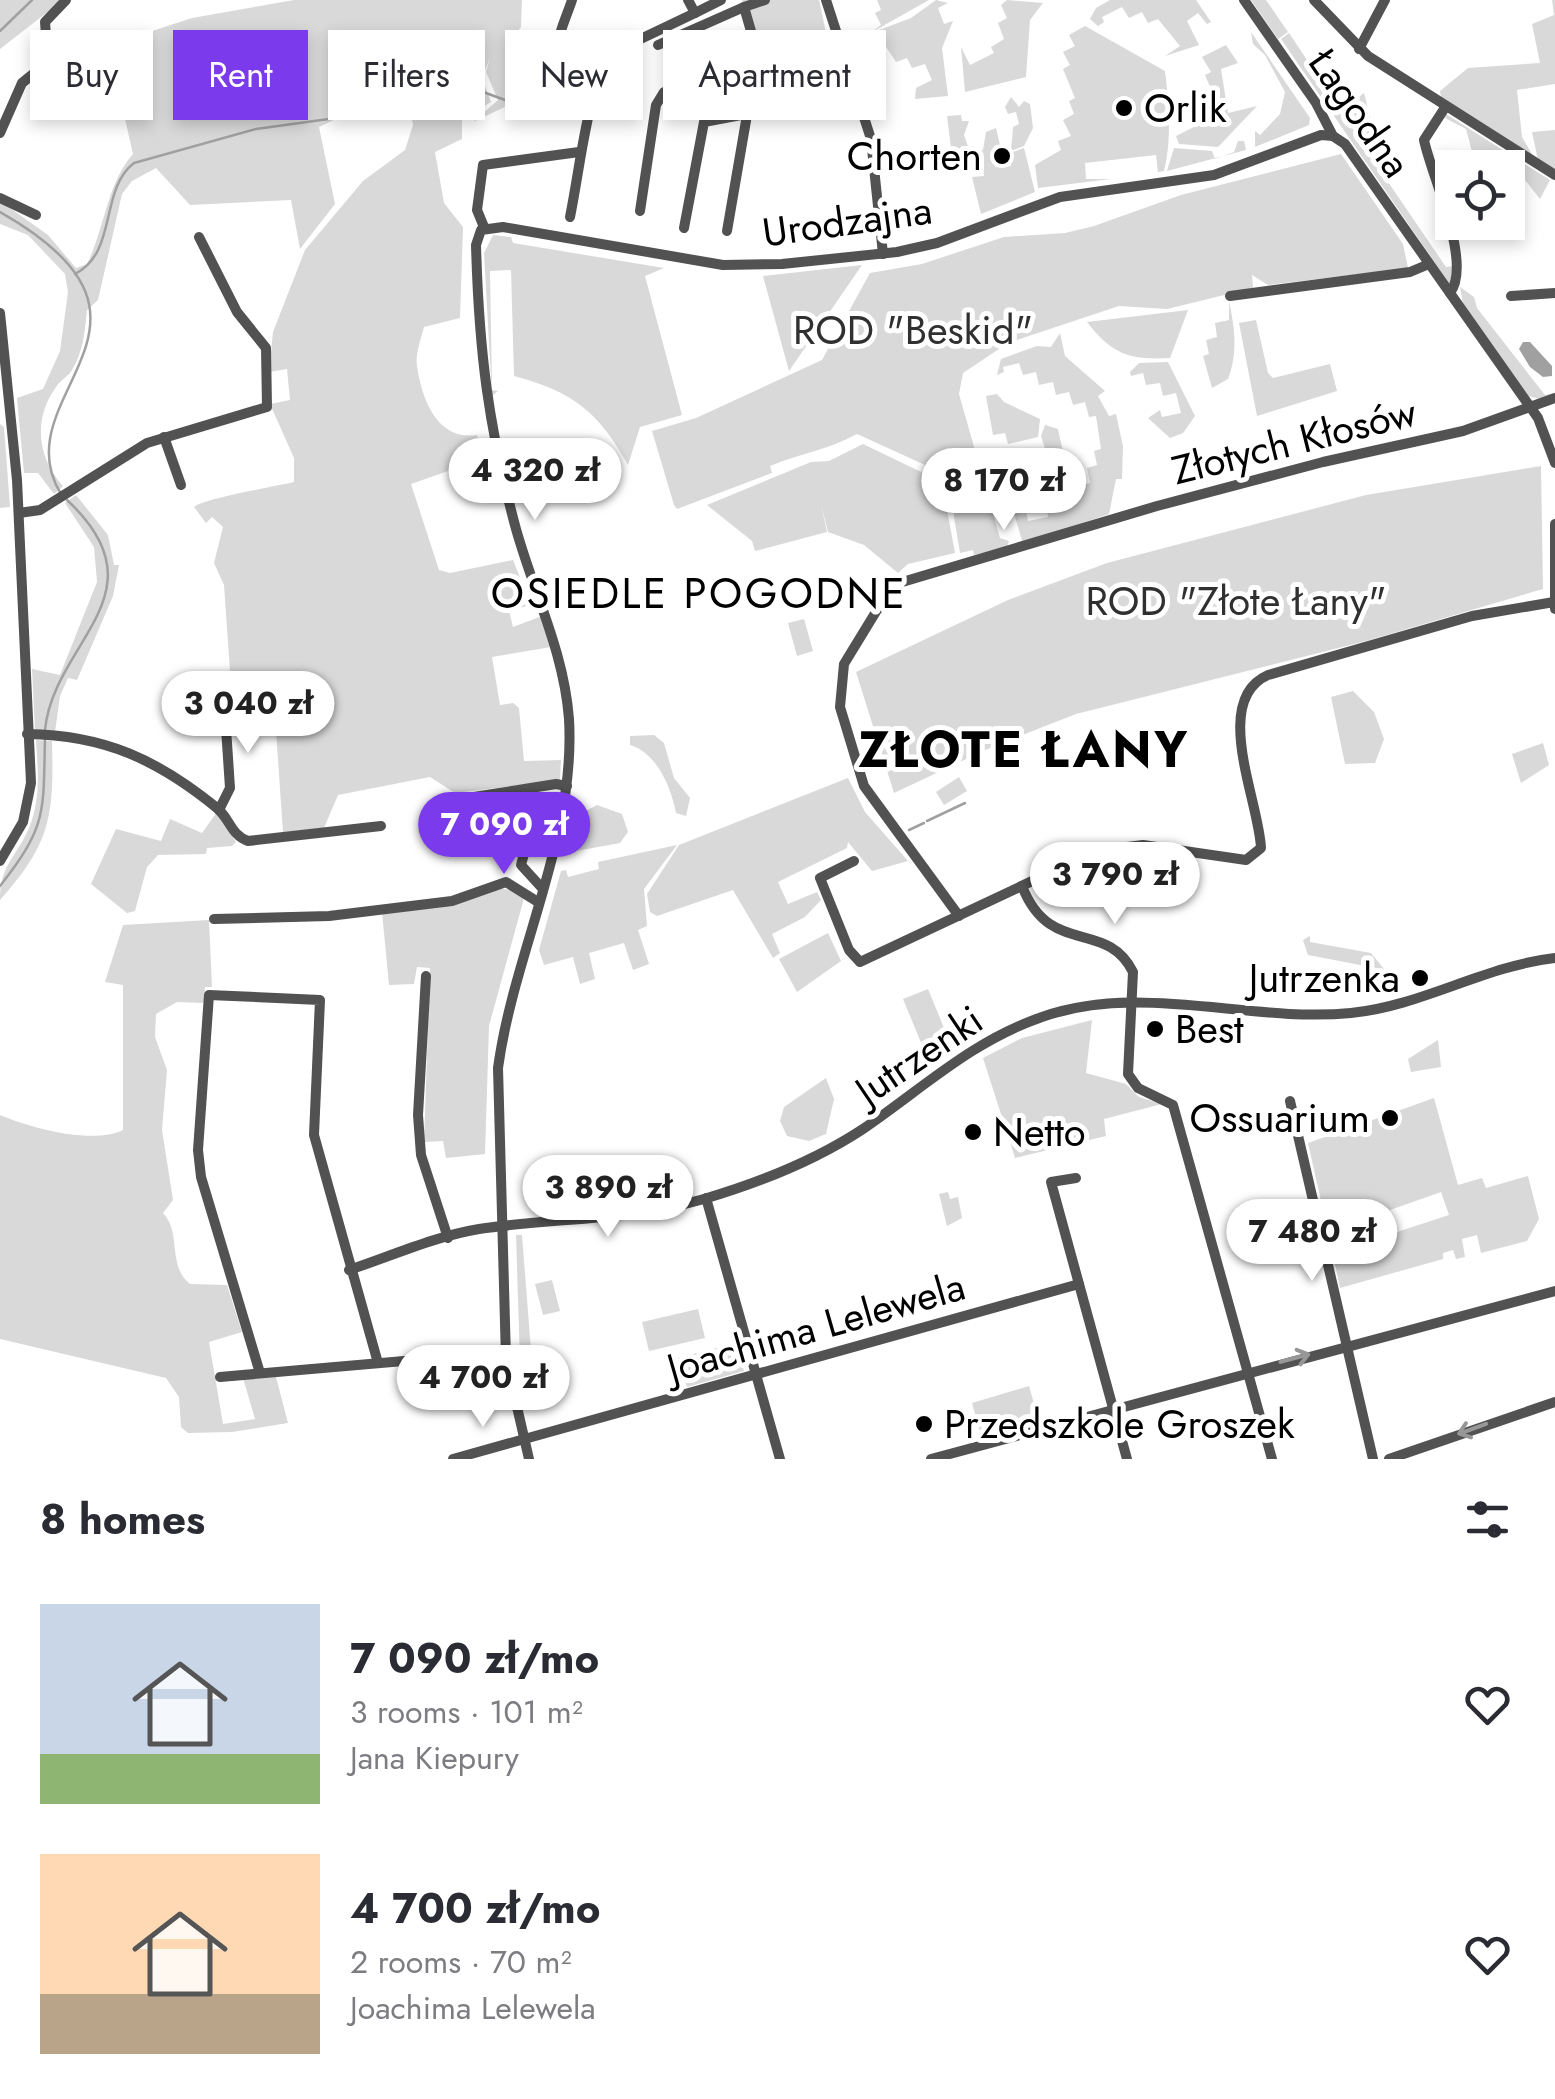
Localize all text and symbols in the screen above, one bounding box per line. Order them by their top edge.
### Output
chip: Buy [30,30,153,120]
chip: Rent [173,30,308,120]
chip: Filters [328,30,485,120]
chip: New [505,30,643,120]
chip: Apartment [663,30,886,120]
street label: Łagodna [1294,36,1425,189]
place label: Orlik [1144,79,1227,137]
marker: Orlik [1113,97,1135,119]
place label: Chorten [847,127,982,185]
marker: Chorten [991,145,1013,167]
map controls [1435,150,1525,240]
button: locate [1435,150,1525,240]
street label: Urodzajna [758,180,936,262]
park label: ROD "Beskid" [793,301,1033,359]
street label: Złotych Kłosów [1166,383,1422,499]
pin: 4 320 zł [432,438,638,523]
text: 4 320 zł [471,447,599,493]
pin: 8 170 zł [901,448,1107,533]
text: 8 170 zł [943,457,1065,503]
district label: OSIEDLE POGODNE [491,563,907,624]
park label: ROD "Złote Łany" [1085,572,1387,630]
pin: 3 040 zł [145,671,351,756]
text: 3 040 zł [183,680,313,726]
district label: ZŁOTE ŁANY [858,713,1190,786]
pin: 7 090 zł [401,792,607,877]
text: 7 090 zł [440,801,568,847]
pin: 3 790 zł [1012,842,1218,927]
text: 3 790 zł [1052,851,1178,897]
place label: Jutrzenka [1244,949,1400,1007]
marker: Jutrzenka [1409,967,1431,989]
street label: Jutrzenki [840,991,994,1122]
place label: Best [1175,1000,1244,1058]
marker: Best [1144,1018,1166,1040]
place label: Ossuarium [1190,1089,1370,1147]
place label: Netto [993,1103,1086,1161]
marker: Ossuarium [1379,1107,1401,1129]
marker: Netto [962,1121,984,1143]
pin: 3 890 zł [505,1155,711,1240]
text: 3 890 zł [544,1164,672,1210]
pin: 7 480 zł [1209,1199,1415,1284]
text: 7 480 zł [1248,1208,1376,1254]
street label: Joachima Lelewela [656,1257,972,1399]
pin: 4 700 zł [380,1345,586,1430]
one-way arrow [1279,1347,1310,1366]
text: 4 700 zł [419,1354,547,1400]
place label: Przedszkole Groszek [944,1395,1295,1453]
marker: Przedszkole Groszek [913,1413,935,1435]
one-way arrow [1457,1421,1488,1439]
text: 8 homes [40,1489,205,1550]
icon: filters [1460,1492,1515,1547]
text: 7 090 zł/mo [350,1628,599,1689]
icon: home [120,1644,240,1764]
icon: heart [1460,1677,1515,1732]
text: 3 rooms · 101 m² [350,1689,583,1735]
text: Jana Kiepury [350,1735,519,1781]
text: 4 700 zł/mo [350,1878,601,1939]
icon: home [120,1894,240,2014]
icon: heart [1460,1927,1515,1982]
text: 2 rooms · 70 m² [350,1939,572,1985]
text: Joachima Lelewela [350,1985,596,2031]

